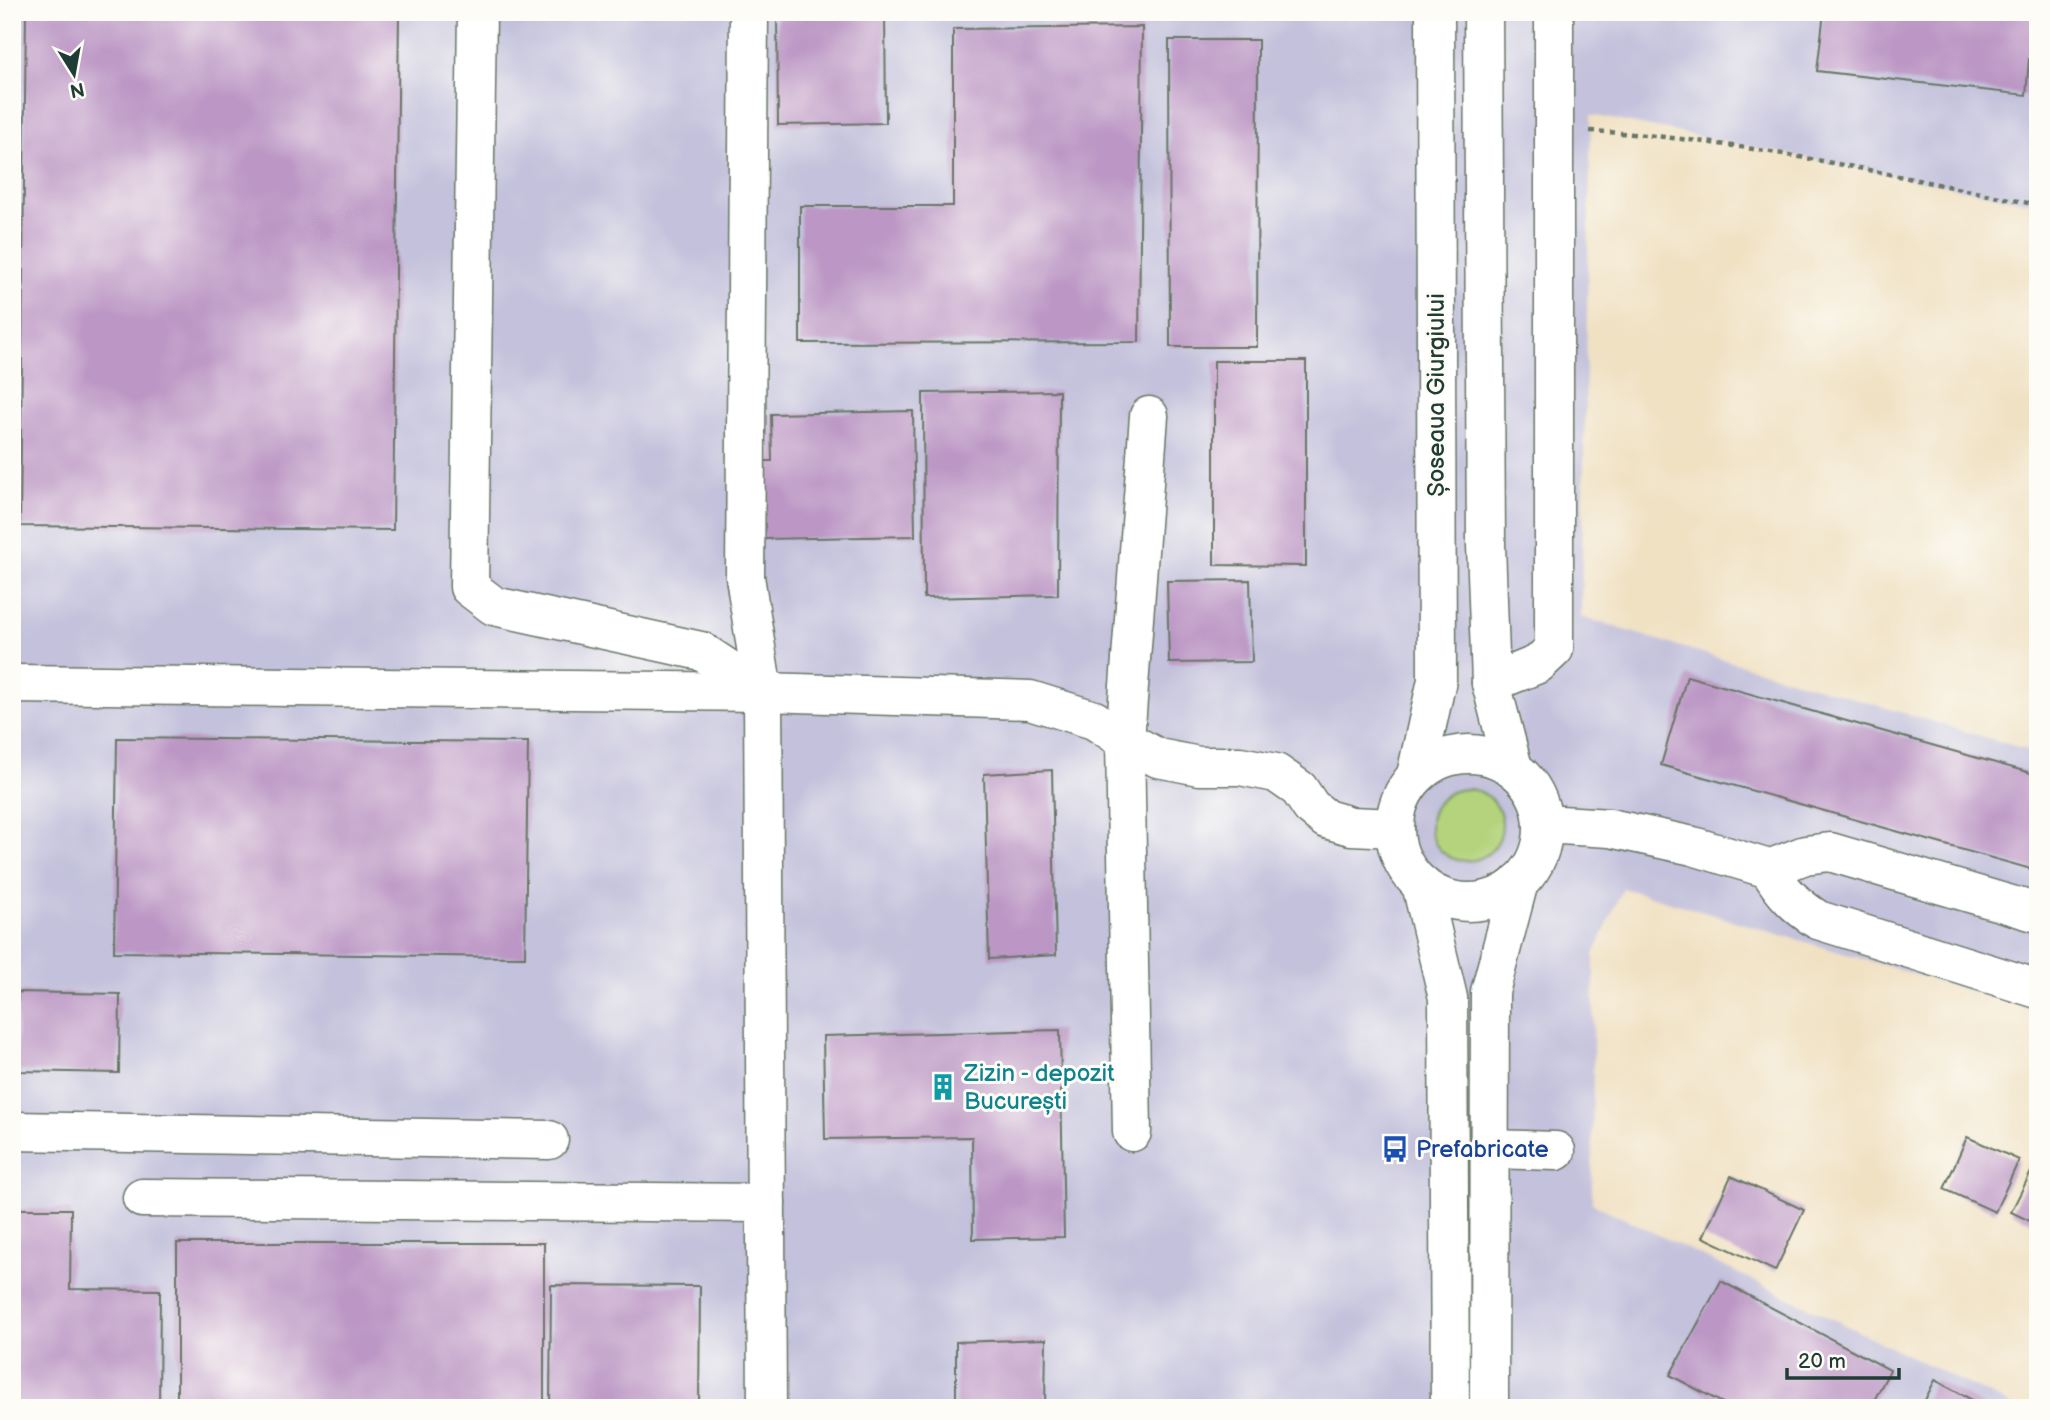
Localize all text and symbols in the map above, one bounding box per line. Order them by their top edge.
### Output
north arrow [38,38,108,108]
text: N [68,77,86,102]
street label: Șoseaua Giurgiului [1422,293,1451,497]
place label: Zizin - depozit București [963,1059,1115,1116]
building icon: Zizin - depozit București [928,1072,958,1102]
bus stop icon: Prefabricate [1380,1134,1410,1164]
place label: Prefabricate [1416,1135,1549,1164]
scale bar [1787,1336,1899,1380]
text: 20 m [1798,1349,1846,1374]

